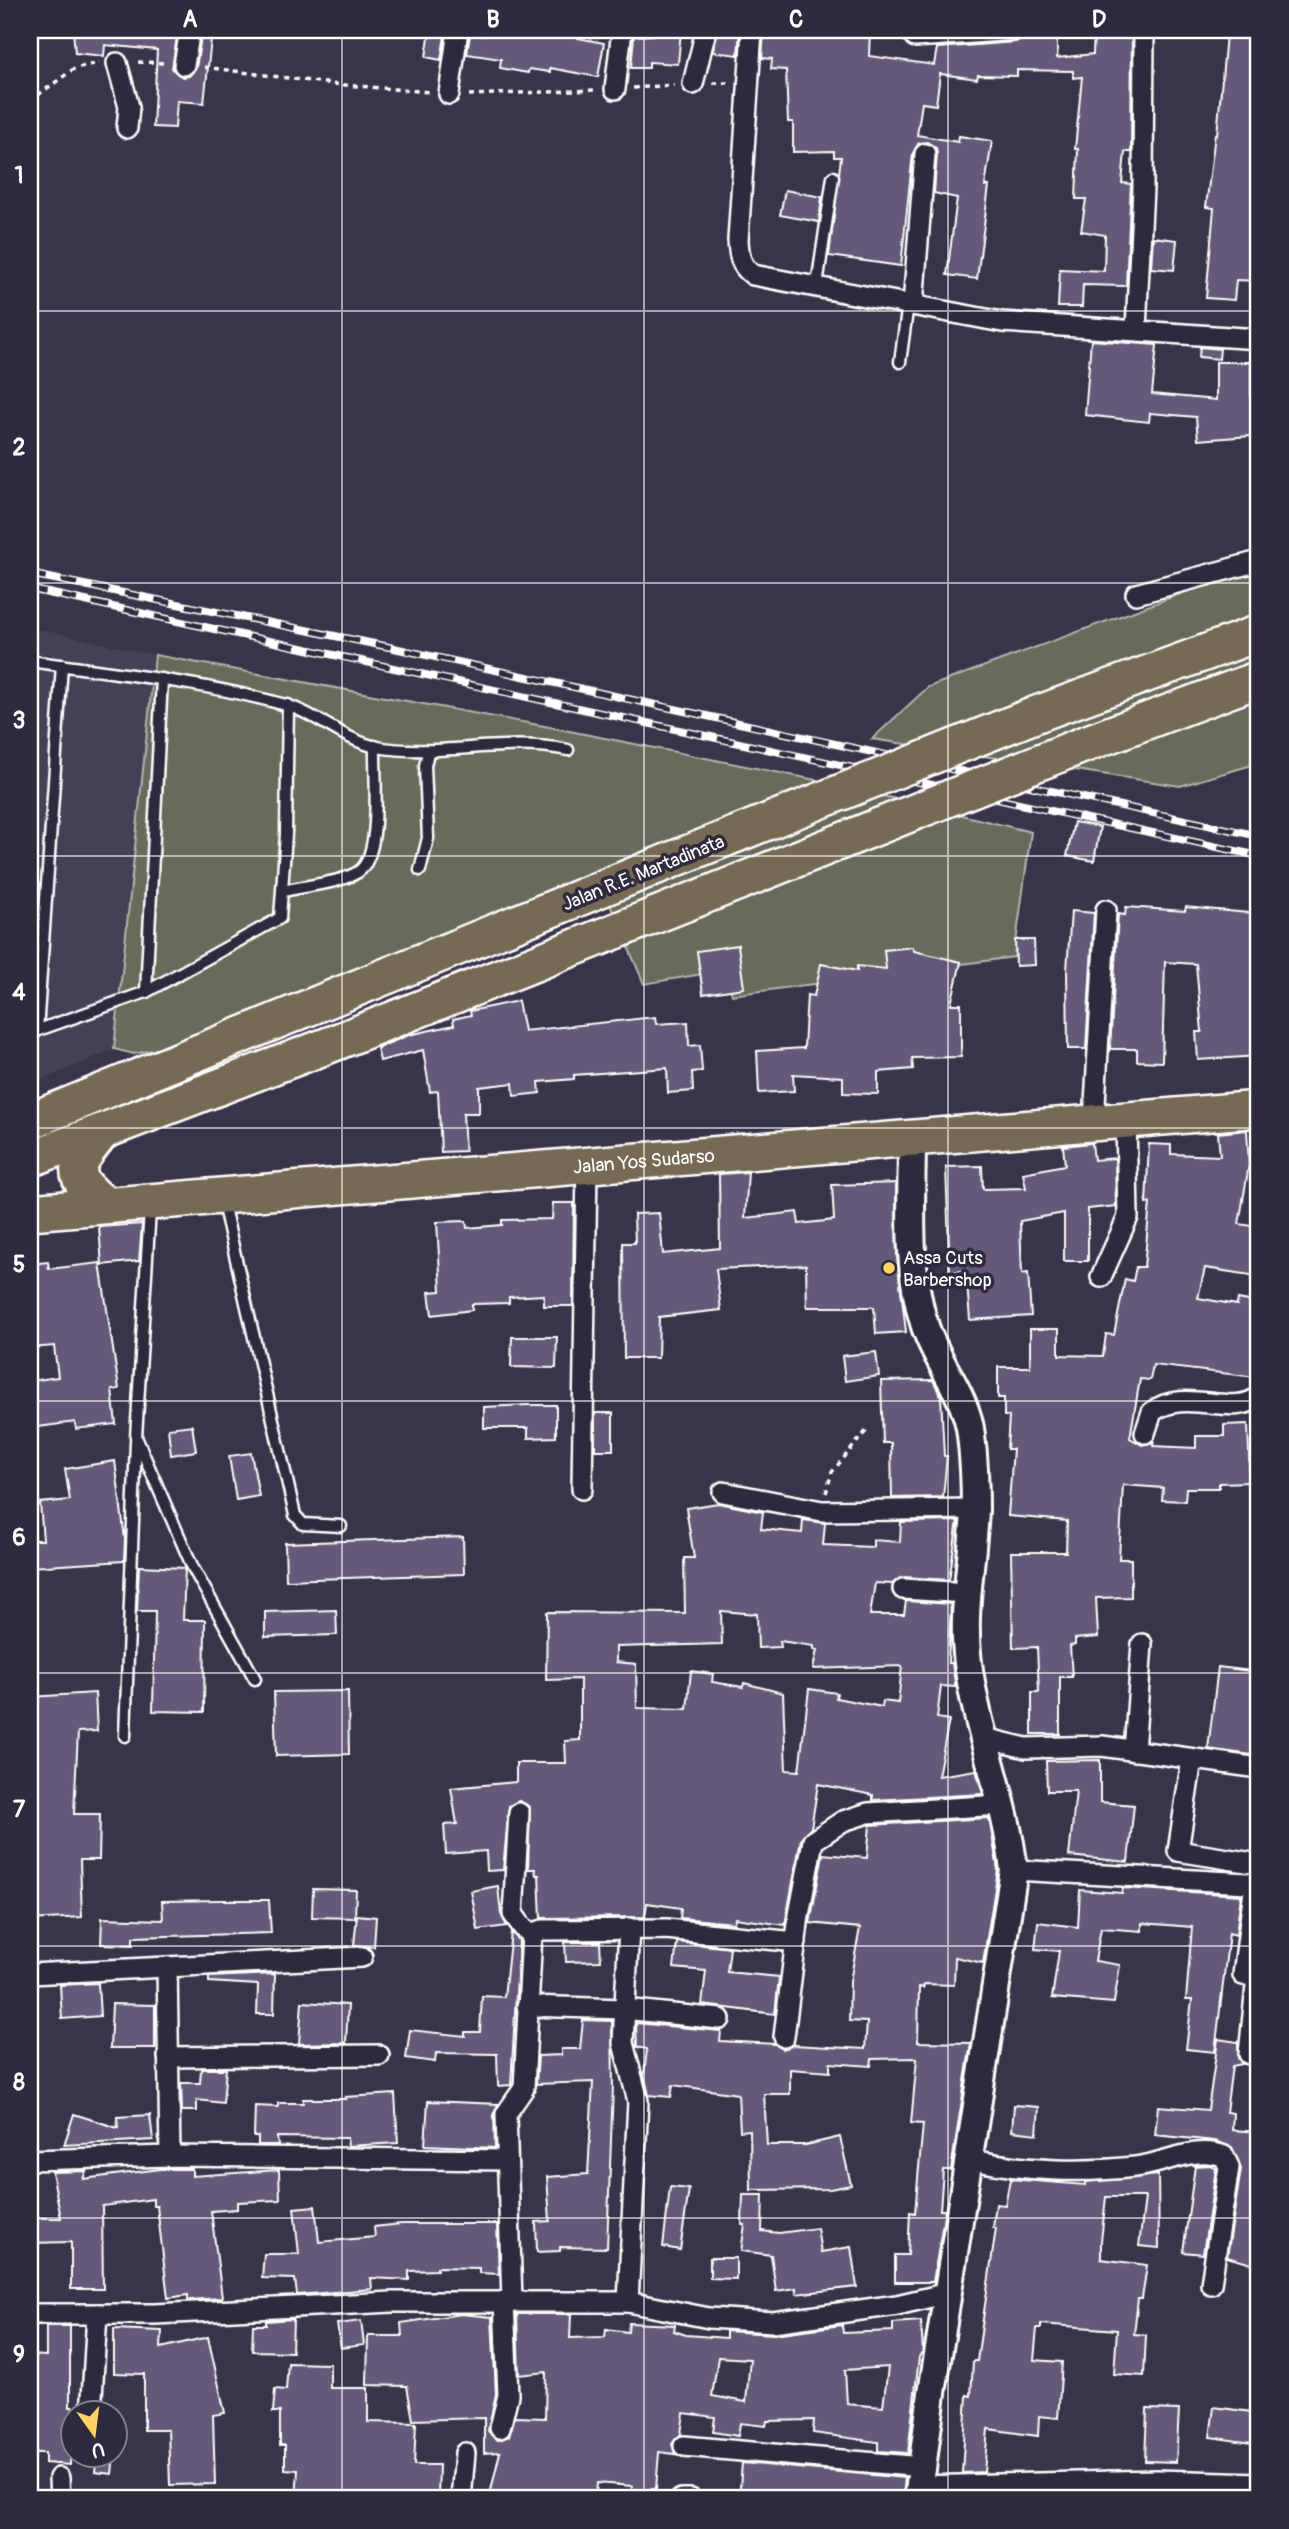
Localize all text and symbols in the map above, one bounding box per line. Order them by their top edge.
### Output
text: A [183,5,198,34]
text: B [486,5,500,34]
text: C [789,5,803,34]
text: D [1092,5,1106,34]
text: 1 [15,161,24,190]
text: 2 [13,433,26,462]
text: 3 [13,706,25,735]
street label: Jalan R.E. Martadinata [559,829,728,916]
text: 4 [12,978,26,1007]
street label: Jalan Yos Sudarso [572,1144,716,1179]
place label: Assa Cuts Barbershop [903,1246,992,1292]
text: 5 [13,1250,25,1279]
marker: Assa Cuts Barbershop [881,1260,897,1276]
text: 6 [12,1523,26,1552]
text: 7 [13,1795,26,1824]
text: 8 [13,2068,25,2097]
text: 9 [13,2340,25,2369]
north arrow [60,2400,130,2470]
text: U [89,2436,107,2463]

